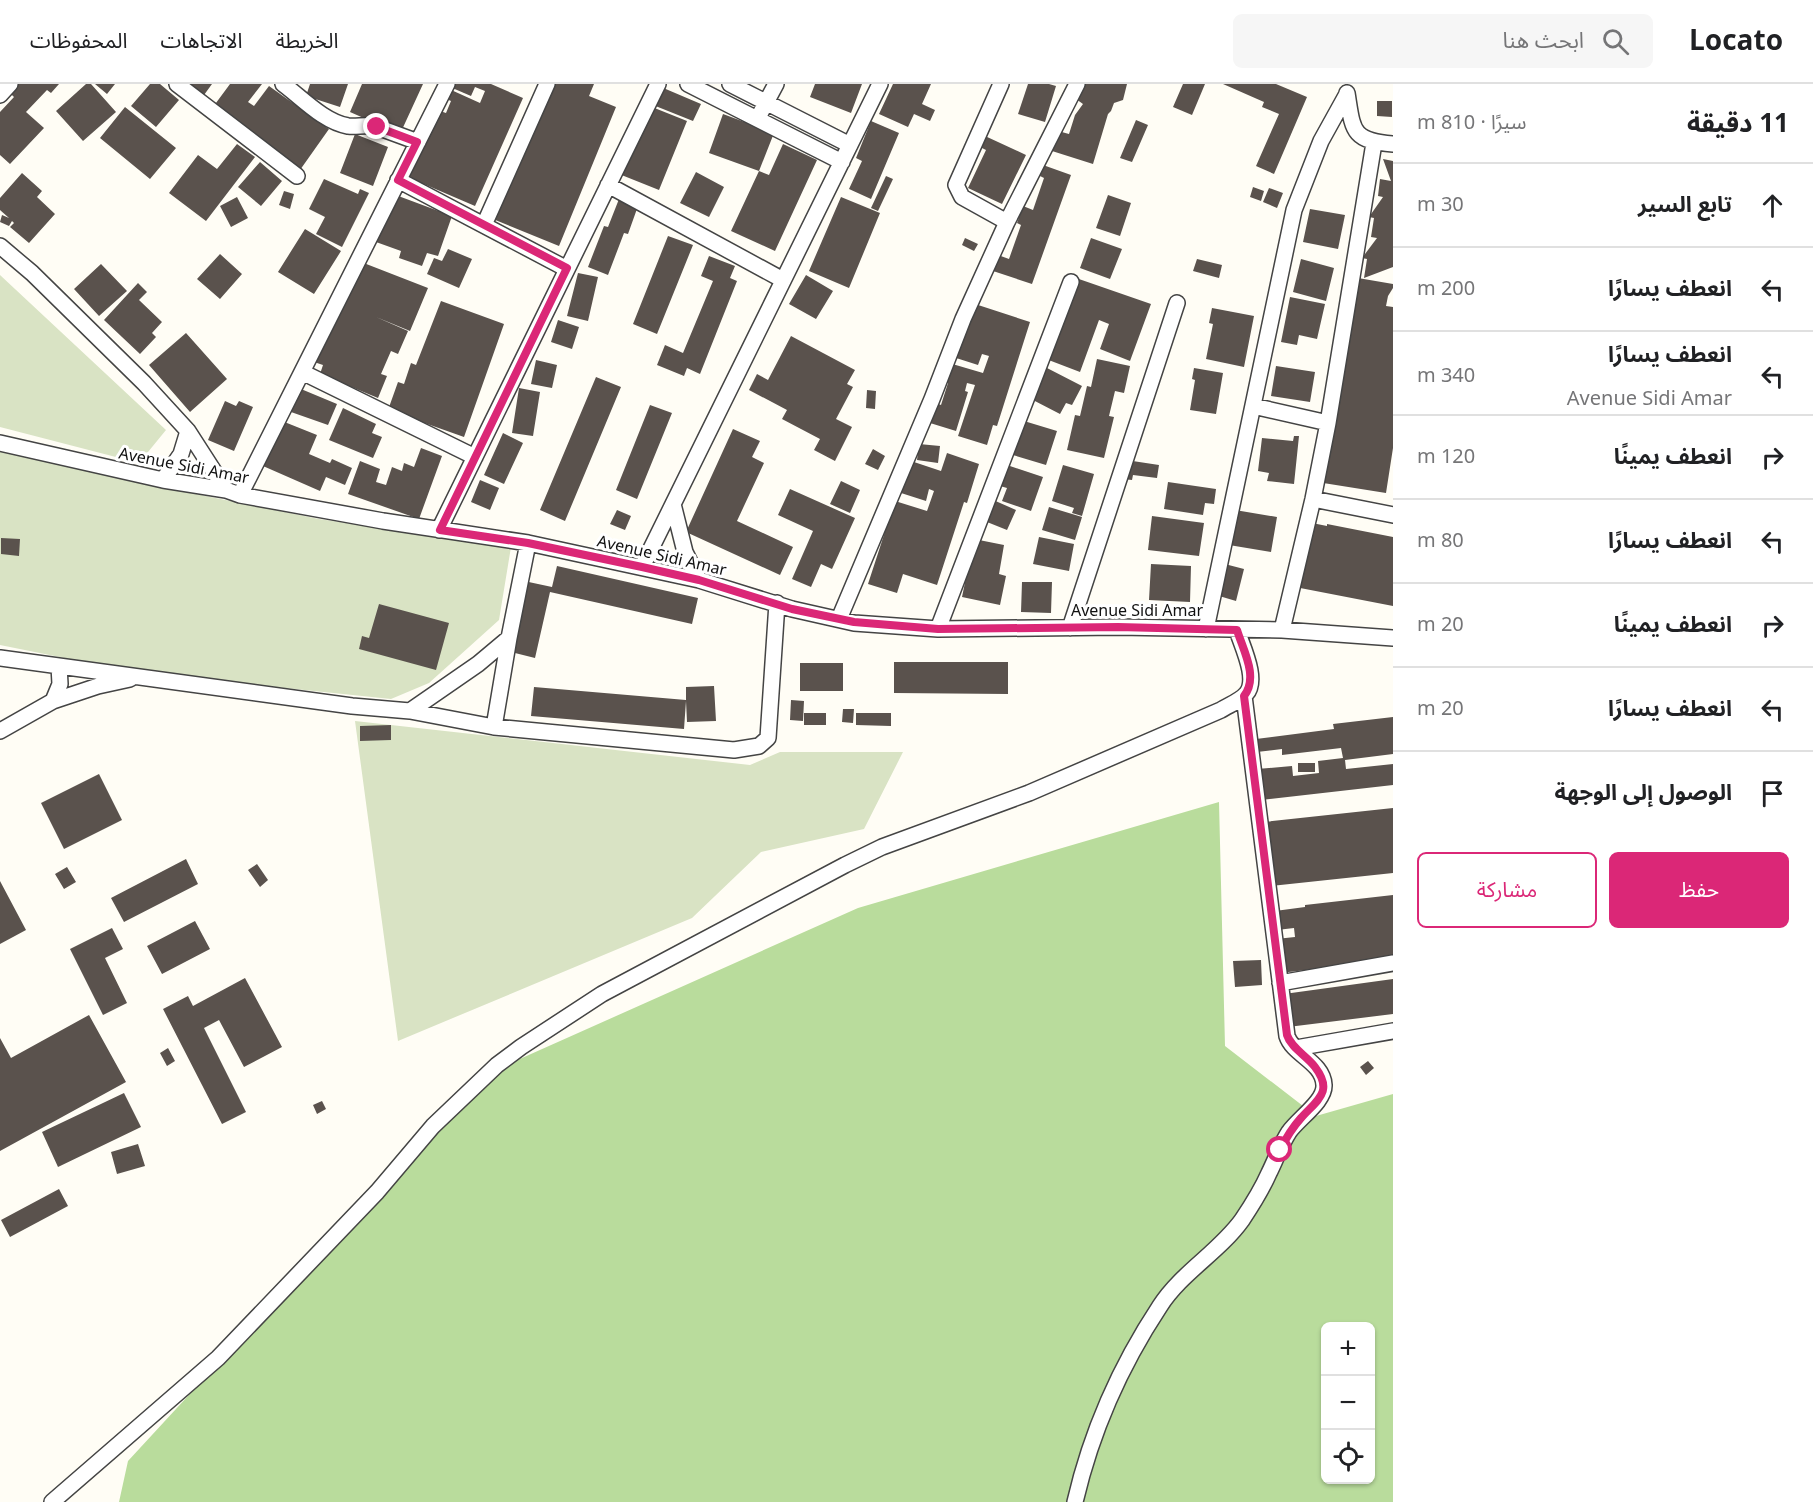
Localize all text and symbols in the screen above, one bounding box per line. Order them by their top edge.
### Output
text: Locato [1689,12,1783,71]
search box [1233,14,1653,68]
text: ابحث هنا [1503,18,1584,64]
text: المحفوظات [30,19,127,63]
text: الاتجاهات [160,19,242,63]
text: الخريطة [275,19,338,63]
icon: search [1599,25,1632,58]
text: 11 دقيقة [1687,96,1789,151]
text: سيرًا · 810 m [1417,102,1526,144]
route end [363,113,389,139]
text: تابع السير [1638,182,1732,228]
text: 30 m [1417,184,1464,226]
icon: ahead [1756,189,1789,222]
text: انعطف يسارًا [1608,266,1732,312]
text: 200 m [1417,268,1475,310]
icon: left [1756,273,1789,306]
text: انعطف يسارًا [1608,332,1732,378]
text: 340 m [1417,355,1475,397]
icon: left [1756,360,1789,393]
text: Avenue Sidi Amar [1567,378,1732,420]
text: انعطف يمينًا [1614,434,1732,480]
text: 120 m [1417,436,1475,478]
street label: Avenue Sidi Amar [116,437,252,495]
icon: right [1756,441,1789,474]
text: انعطف يسارًا [1608,518,1732,564]
text: 80 m [1417,520,1464,562]
street label: Avenue Sidi Amar [594,525,730,587]
icon: left [1756,525,1789,558]
street label: Avenue Sidi Amar [1071,594,1203,628]
text: انعطف يمينًا [1614,602,1732,648]
text: 20 m [1417,604,1464,646]
icon: right [1756,609,1789,642]
text: انعطف يسارًا [1608,686,1732,732]
text: 20 m [1417,688,1464,730]
icon: left [1756,693,1789,726]
text: الوصول إلى الوجهة [1554,770,1732,816]
icon: arrive [1756,777,1789,810]
button: مشاركة [1417,852,1597,928]
button: حفظ [1609,852,1789,928]
route start [1266,1136,1292,1162]
map controls [1321,1322,1375,1484]
button: + [1321,1322,1375,1376]
button: − [1321,1376,1375,1430]
button: locate [1321,1430,1375,1484]

